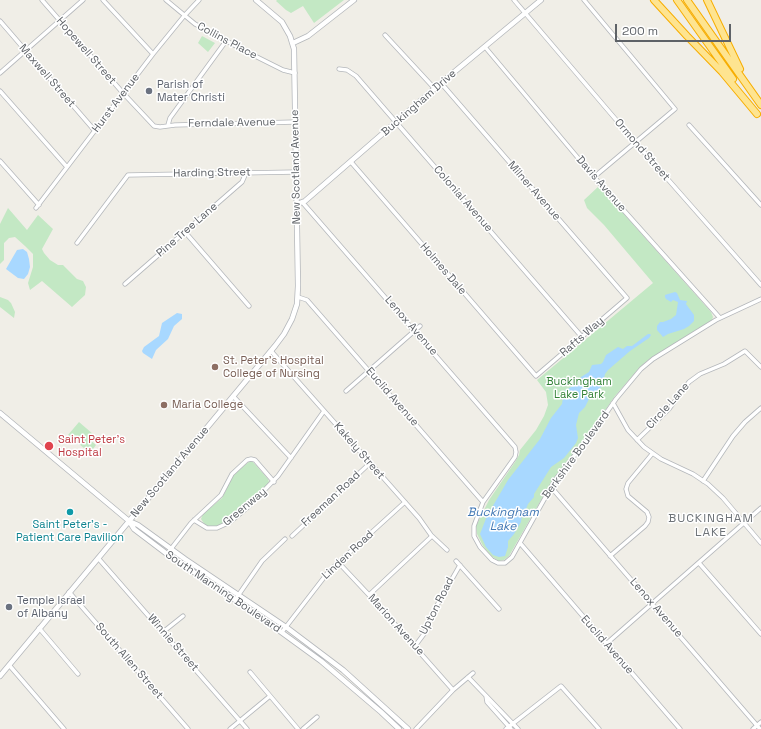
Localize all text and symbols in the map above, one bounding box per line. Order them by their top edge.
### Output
street label: Hopewell Street [53,15,119,87]
scale bar [617,16,733,42]
street label: Collins Place [195,20,259,62]
text: 200 m [622,23,658,39]
street label: Maxwell Street [16,42,78,110]
street label: Buckingham Drive [379,67,459,139]
street label: Hurst Avenue [90,71,142,135]
place label: Parish of Mater Christi [157,78,225,104]
marker: Parish of Mater Christi [144,86,154,96]
street label: New Scotland Avenue [288,109,304,225]
street label: Ferndale Avenue [188,116,276,130]
street label: Ormond Street [611,116,673,184]
street label: Davis Avenue [573,153,629,215]
street label: Milner Avenue [505,159,563,223]
street label: Colonial Avenue [431,163,495,235]
street label: Harding Street [173,166,251,180]
street label: Pine Tree Lane [154,200,220,260]
street label: Holmes Dale [417,240,469,298]
street label: Lenox Avenue [382,294,440,358]
street label: Rafts Way [557,314,607,360]
place label: St. Peter’s Hospital College of Nursing [223,354,324,380]
marker: St. Peter’s Hospital College of Nursing [210,362,220,372]
street label: Euclid Avenue [363,365,421,429]
park label: Buckingham Lake Park [546,375,612,401]
street label: Circle Lane [644,380,692,432]
place label: Maria College [172,398,243,412]
marker: Maria College [159,400,169,410]
street label: Berkshire Boulevard [540,409,612,501]
street label: Kakely Street [331,420,387,482]
street label: New Scotland Avenue [128,424,212,520]
place label: Saint Peter's Hospital [58,433,125,459]
marker: Saint Peter's Hospital [43,440,55,452]
street label: Freeman Road [299,469,363,529]
street label: Greenway [221,485,269,529]
water label: Buckingham Lake [467,506,539,534]
marker: Saint Peter's - Patient Care Pavilion [65,507,75,517]
district label: BUCKINGHAM LAKE [668,512,754,540]
place label: Saint Peter's - Patient Care Pavilion [16,518,124,544]
street label: Linden Road [320,528,376,582]
street label: South Manning Boulevard [163,548,283,636]
street label: Upton Road [417,575,457,637]
street label: Lenox Avenue [627,576,685,640]
street label: Marion Avenue [365,592,427,658]
place label: Temple Israel of Albany [17,594,85,620]
marker: Temple Israel of Albany [4,602,14,612]
street label: Winnie Street [145,612,201,674]
street label: Euclid Avenue [578,613,636,677]
street label: South Allen Street [92,620,166,702]

